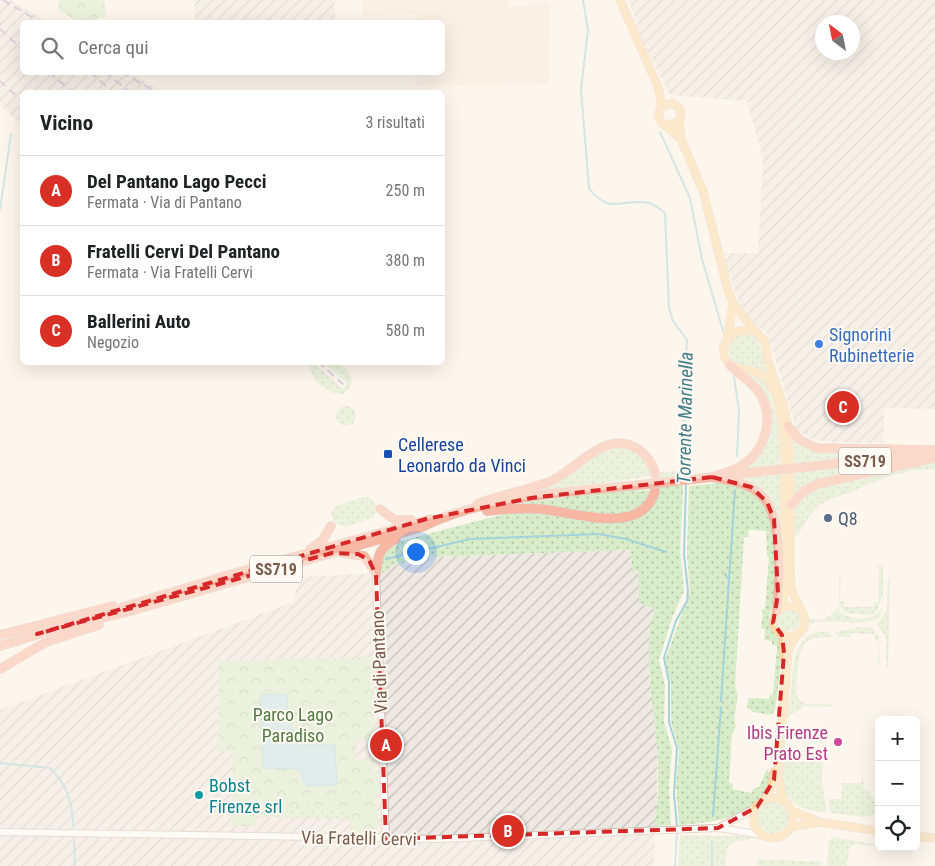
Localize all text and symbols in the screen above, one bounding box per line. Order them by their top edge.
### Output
north arrow [815,15,860,60]
search box [20,20,445,75]
icon: search [38,34,66,62]
text: Cerca qui [78,36,149,59]
text: Vicino [40,111,93,135]
text: 3 risultati [365,113,425,132]
text: Del Pantano Lago Pecci [87,170,266,193]
text: A [51,181,61,200]
text: 250 m [386,181,425,200]
text: Fermata · Via di Pantano [87,193,242,212]
text: Fratelli Cervi Del Pantano [87,240,280,263]
text: B [52,251,60,270]
text: 380 m [386,251,425,270]
text: Fermata · Via Fratelli Cervi [87,263,253,282]
text: Ballerini Auto [87,310,190,333]
text: C [51,321,61,340]
text: 580 m [386,321,425,340]
place label: Signorini Rubinetterie [829,324,915,366]
text: Negozio [87,333,139,352]
marker: Signorini Rubinetterie [813,338,825,350]
water label: Torrente Marinella [672,352,698,484]
pin: C [827,388,859,426]
place label: Cellerese Leonardo da Vinci [398,434,526,476]
marker: Cellerese Leonardo da Vinci [382,448,394,460]
road number: SS719 [839,448,891,474]
place label: Q8 [838,508,858,529]
marker: Q8 [822,512,834,524]
your location [403,539,429,565]
road number: SS719 [250,556,302,582]
street label: Via di Pantano [367,610,391,714]
park label: Parco Lago Paradiso [253,704,333,746]
map controls [875,716,920,851]
button: + [875,716,920,761]
place label: Ibis Firenze Prato Est [747,722,828,764]
pin: A [370,726,402,764]
marker: Ibis Firenze Prato Est [832,736,844,748]
button: − [875,761,920,806]
place label: Bobst Firenze srl [209,775,282,817]
marker: Bobst Firenze srl [193,789,205,801]
button: locate [875,806,920,851]
pin: B [492,812,524,850]
street label: Via Fratelli Cervi [301,826,417,850]

